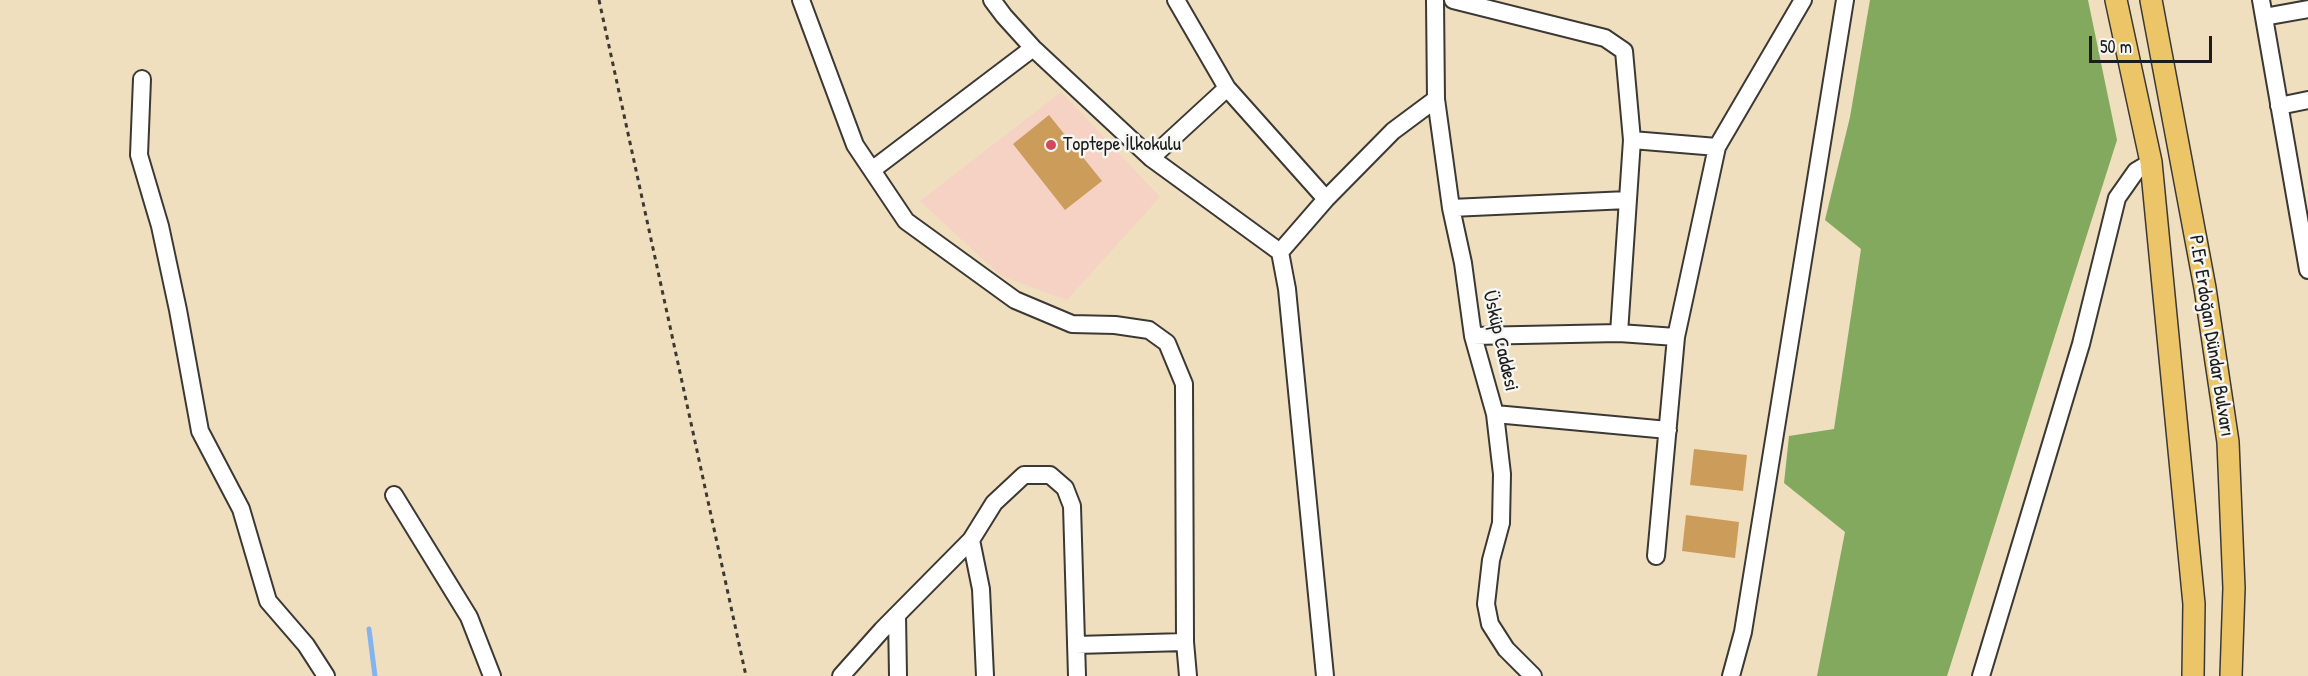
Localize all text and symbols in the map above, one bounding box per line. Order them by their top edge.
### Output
scale bar [2092,24,2215,62]
text: 50 m [2100,34,2132,59]
place label: Toptepe İlkokulu [1063,133,1181,157]
marker: Toptepe İlkokulu [1044,138,1058,152]
street label: P.Er Erdoğan Dündar Bulvarı [2183,233,2239,439]
street label: Üsküp Caddesi [1477,288,1523,394]

